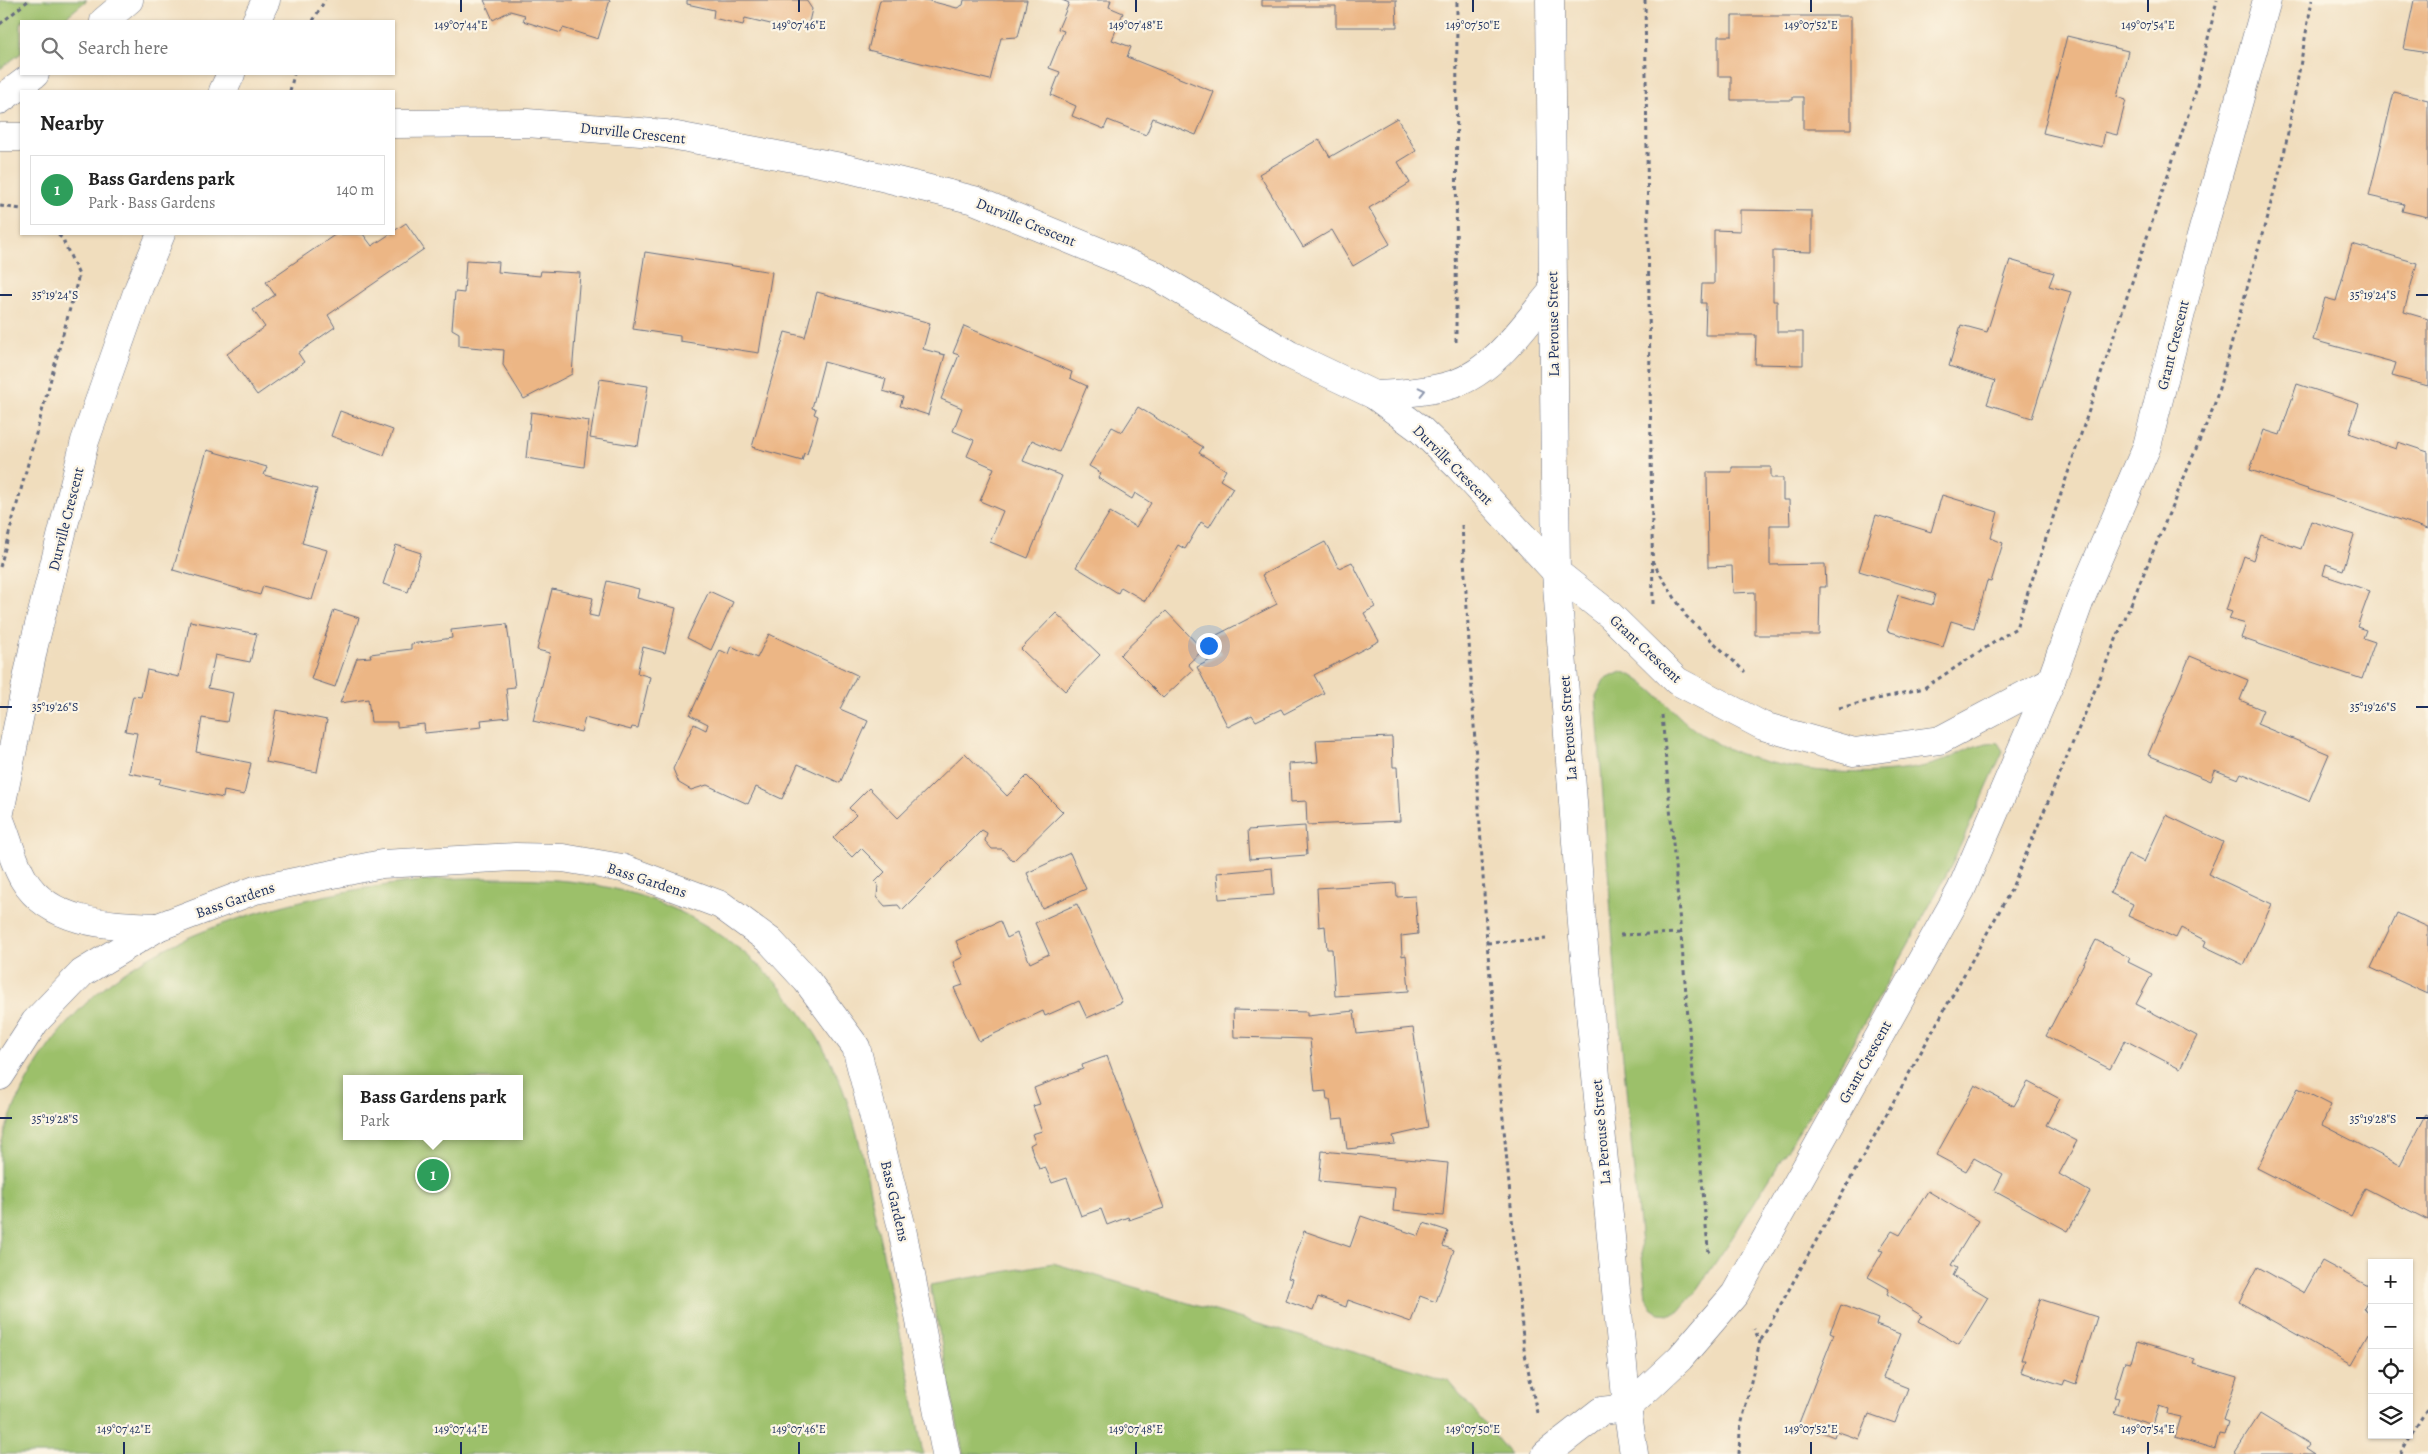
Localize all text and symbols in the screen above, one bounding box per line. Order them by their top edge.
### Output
text: 149°07'44"E [434,17,488,33]
text: 149°07'46"E [772,17,826,33]
text: 149°07'48"E [1109,17,1163,33]
text: 149°07'50"E [1446,17,1500,33]
text: 149°07'52"E [1784,17,1838,33]
text: 149°07'54"E [2121,17,2175,33]
search box [20,20,395,75]
icon: search [38,34,66,62]
text: Search here [78,35,168,61]
text: Nearby [40,109,103,137]
street label: Durville Crescent [579,118,687,148]
text: Bass Gardens park [88,166,235,192]
text: 1 [54,179,60,201]
text: 140 m [336,179,374,201]
text: Park · Bass Gardens [88,192,215,214]
street label: Durville Crescent [973,193,1079,251]
street label: La Perouse Street [1542,271,1564,377]
text: 35°19'24"S [32,287,78,303]
text: 35°19'24"S [2350,287,2396,303]
street label: Grant Crescent [2152,298,2194,392]
one-way arrow [1418,386,1427,397]
street label: Durville Crescent [1408,420,1498,510]
street label: Durville Crescent [43,465,89,573]
street label: Grant Crescent [1606,610,1686,688]
your location [1196,633,1222,659]
street label: La Perouse Street [1554,675,1582,781]
text: 35°19'26"S [32,699,78,715]
text: 35°19'26"S [2350,699,2396,715]
street label: Bass Gardens [605,858,689,902]
street label: Bass Gardens [193,877,277,923]
street label: Grant Crescent [1834,1017,1896,1107]
popup [343,1075,523,1140]
street label: La Perouse Street [1586,1078,1616,1186]
text: Bass Gardens park [360,1084,506,1110]
text: Park [360,1110,390,1132]
text: 35°19'28"S [32,1111,78,1127]
text: 35°19'28"S [2350,1111,2396,1127]
pin: 1 [417,1156,449,1194]
street label: Bass Gardens [876,1159,914,1243]
map controls [2368,1259,2413,1439]
button: + [2368,1259,2413,1304]
button: − [2368,1304,2413,1349]
button: locate [2368,1349,2413,1394]
button: layers [2368,1394,2413,1439]
text: 149°07'42"E [97,1421,151,1437]
text: 149°07'44"E [434,1421,488,1437]
text: 149°07'46"E [772,1421,826,1437]
text: 149°07'48"E [1109,1421,1163,1437]
text: 149°07'50"E [1446,1421,1500,1437]
text: 149°07'52"E [1784,1421,1838,1437]
text: 149°07'54"E [2121,1421,2175,1437]

